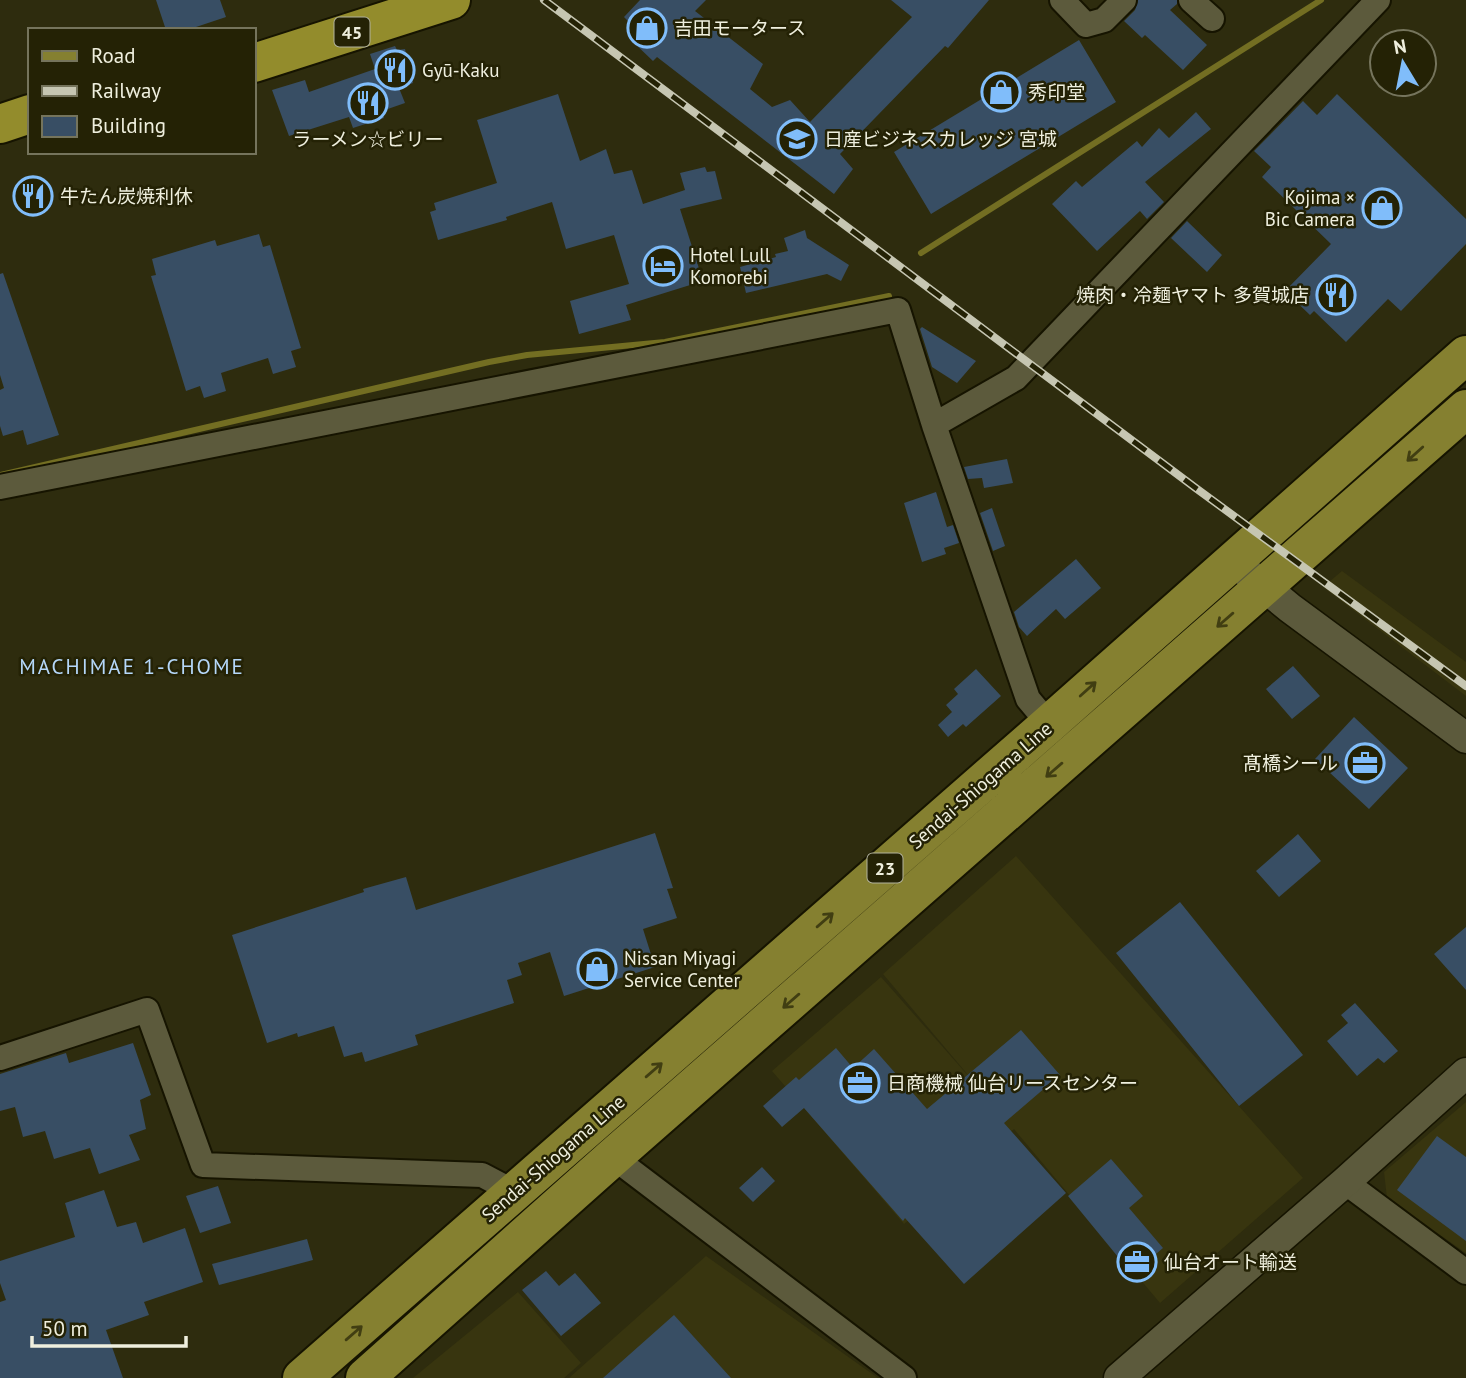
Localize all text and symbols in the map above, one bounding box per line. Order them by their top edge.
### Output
shop icon: 吉田モータース [626,7,668,49]
place label: 吉田モータース [674,16,806,40]
road number: 45 [334,17,370,46]
legend [28,28,256,154]
north arrow [1368,28,1438,98]
text: N [1392,33,1408,59]
text: Road [91,42,135,69]
restaurant icon: Gyū-Kaku [374,49,416,91]
place label: Gyū-Kaku [422,58,499,82]
shop icon: 秀印堂 [980,71,1022,113]
text: Railway [91,77,161,104]
place label: 秀印堂 [1028,80,1085,104]
restaurant icon: ラーメン☆ビリー [347,82,389,124]
text: Building [91,112,166,139]
school or university icon: 日産ビジネスカレッジ 宮城 [776,118,818,160]
place label: ラーメン☆ビリー [292,127,444,151]
place label: 日産ビジネスカレッジ 宮城 [824,127,1057,151]
restaurant icon: 牛たん炭焼利休 [12,175,54,217]
place label: 牛たん炭焼利休 [60,184,193,208]
place label: Kojima × Bic Camera [1265,185,1355,231]
shop icon: Kojima × Bic Camera [1361,187,1403,229]
place label: Hotel Lull Komorebi [690,243,771,289]
hotel icon: Hotel Lull Komorebi [642,245,684,287]
restaurant icon: 焼肉・冷麺ヤマト 多賀城店 [1315,274,1357,316]
place label: 焼肉・冷麺ヤマト 多賀城店 [1076,283,1309,307]
one-way arrow [1406,446,1424,462]
one-way arrow [1217,612,1235,628]
district label: MACHIMAE 1-CHOME [19,653,245,680]
one-way arrow [1079,681,1096,698]
street label: Sendai-Shiogama Line [903,716,1057,854]
office icon: 髙橋シール [1344,742,1386,784]
place label: 髙橋シール [1243,751,1338,775]
one-way arrow [1046,762,1064,778]
road number: 23 [868,854,903,882]
one-way arrow [816,912,834,928]
place label: Nissan Miyagi Service Center [624,946,740,992]
shop icon: Nissan Miyagi Service Center [576,948,618,990]
one-way arrow [782,993,800,1009]
one-way arrow [644,1062,662,1078]
office icon: 日商機械 仙台リースセンター [839,1062,881,1104]
place label: 日商機械 仙台リースセンター [887,1071,1138,1095]
street label: Sendai-Shiogama Line [476,1089,630,1227]
office icon: 仙台オート輸送 [1116,1241,1158,1283]
place label: 仙台オート輸送 [1164,1250,1297,1274]
scale bar [32,1304,186,1348]
text: 50 m [42,1315,88,1342]
one-way arrow [344,1325,362,1341]

